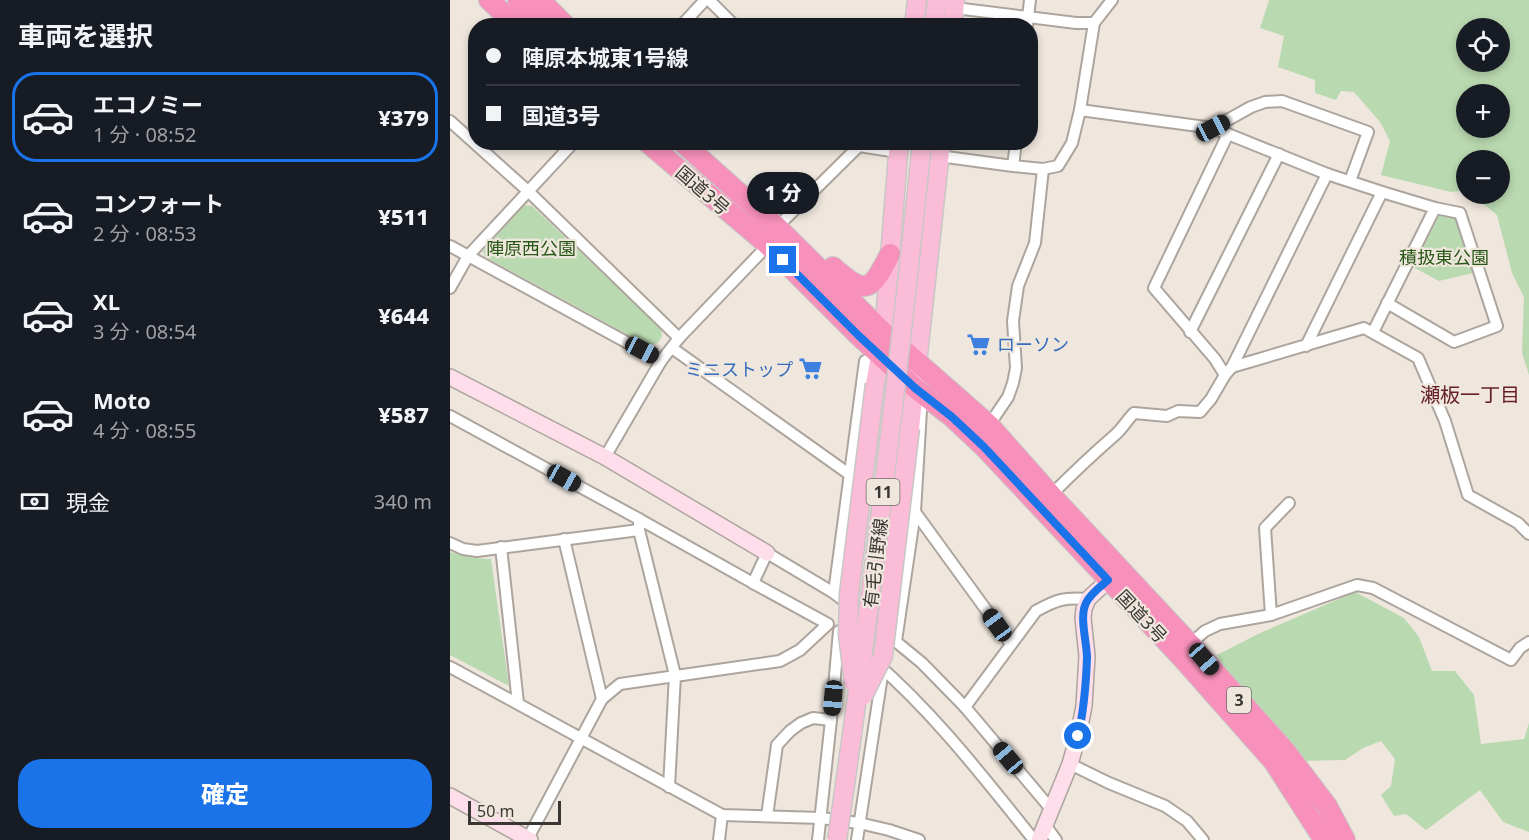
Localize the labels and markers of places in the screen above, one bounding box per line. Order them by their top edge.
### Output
supermarket icon: ローソン [966,331,992,357]
place label: ローソン [997,332,1069,356]
supermarket icon: ミニストップ [798,356,824,382]
place label: ミニストップ [685,357,793,381]

